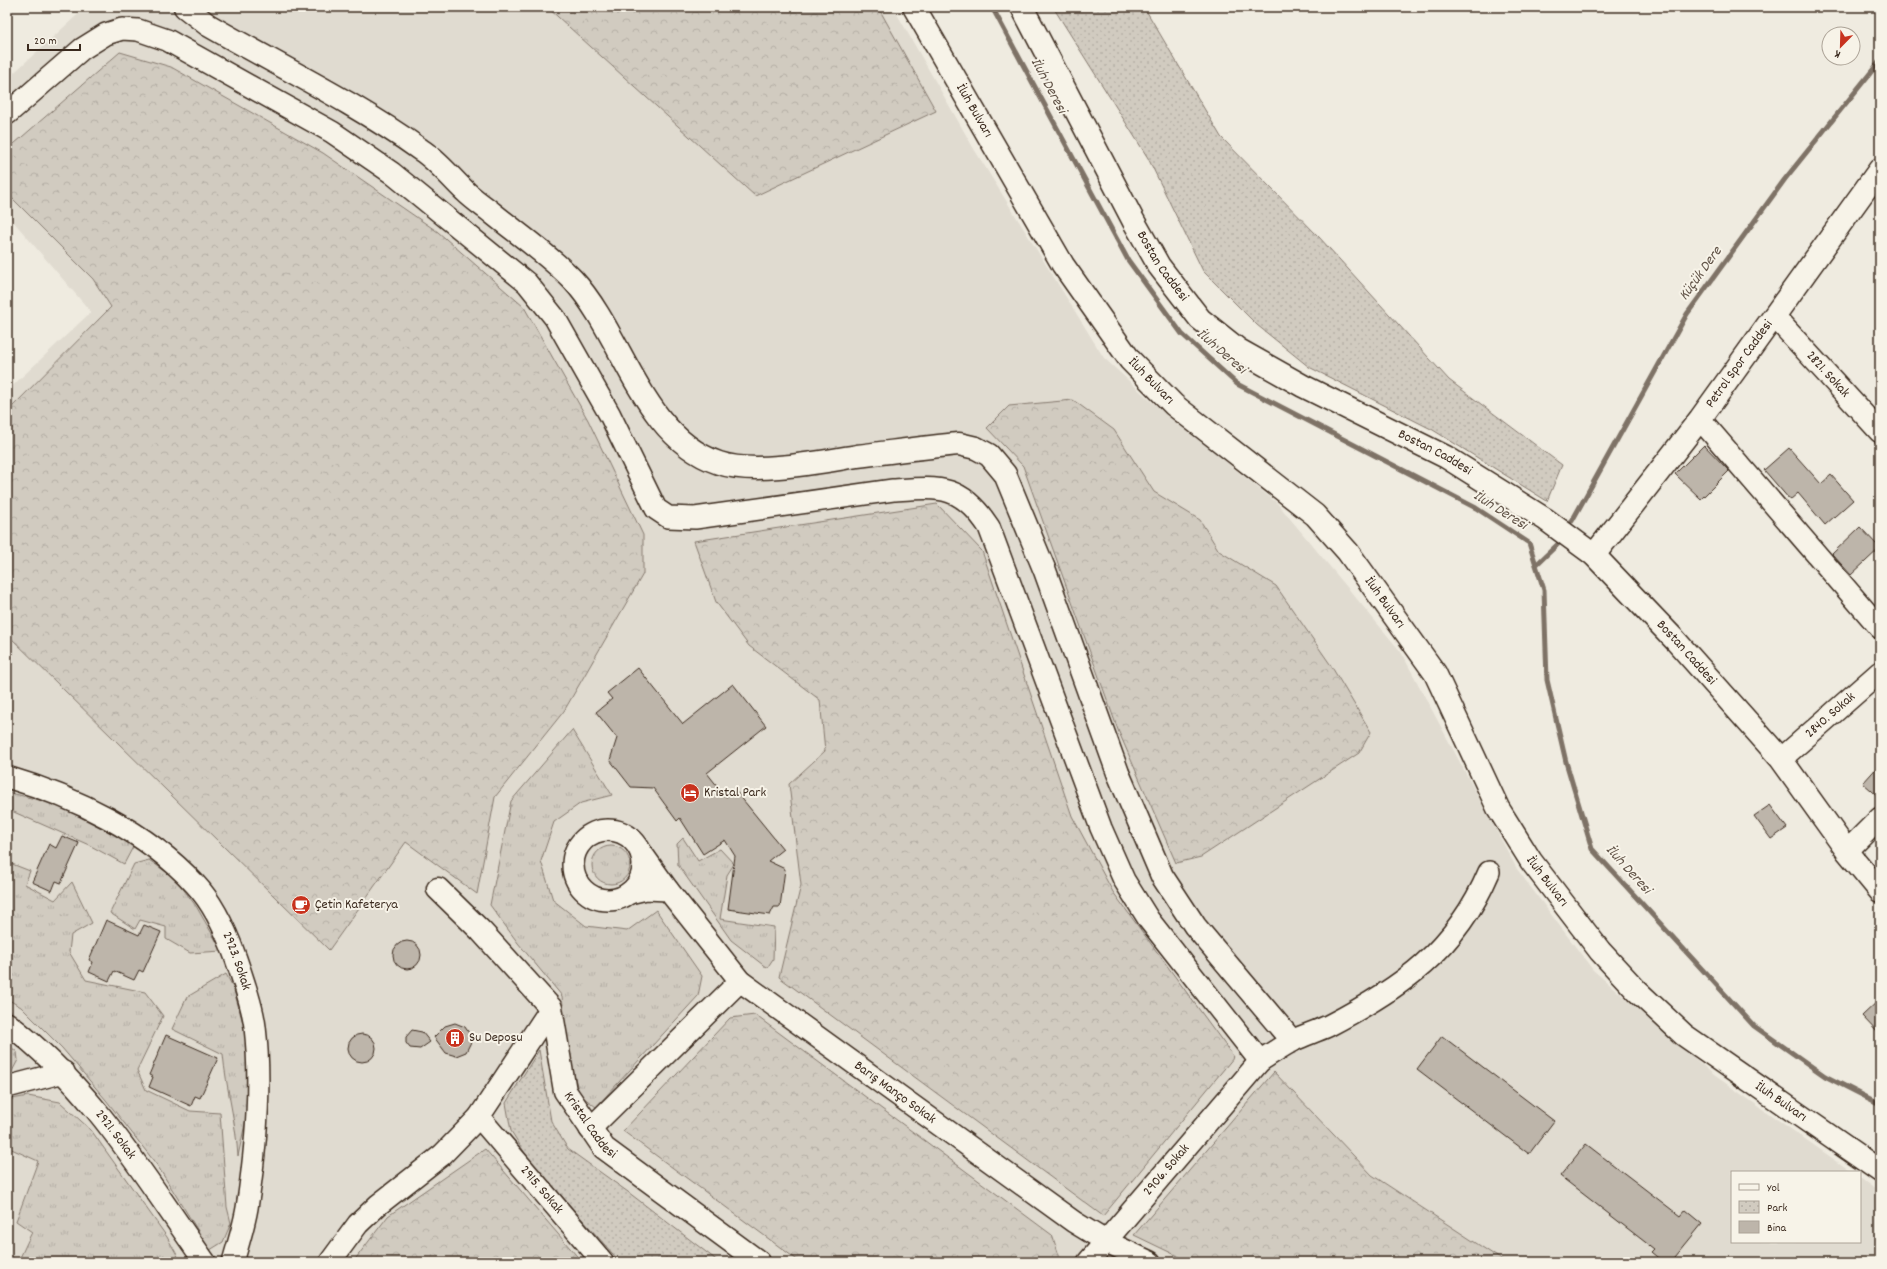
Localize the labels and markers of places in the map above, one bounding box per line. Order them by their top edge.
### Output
hotel icon: Kristal Park [679,782,701,804]
place label: Kristal Park [704,783,767,803]
cafe icon: Çetin Kafeterya [290,894,312,916]
place label: Çetin Kafeterya [315,895,398,915]
building icon: Su Deposu [444,1027,466,1049]
place label: Su Deposu [469,1028,522,1048]

